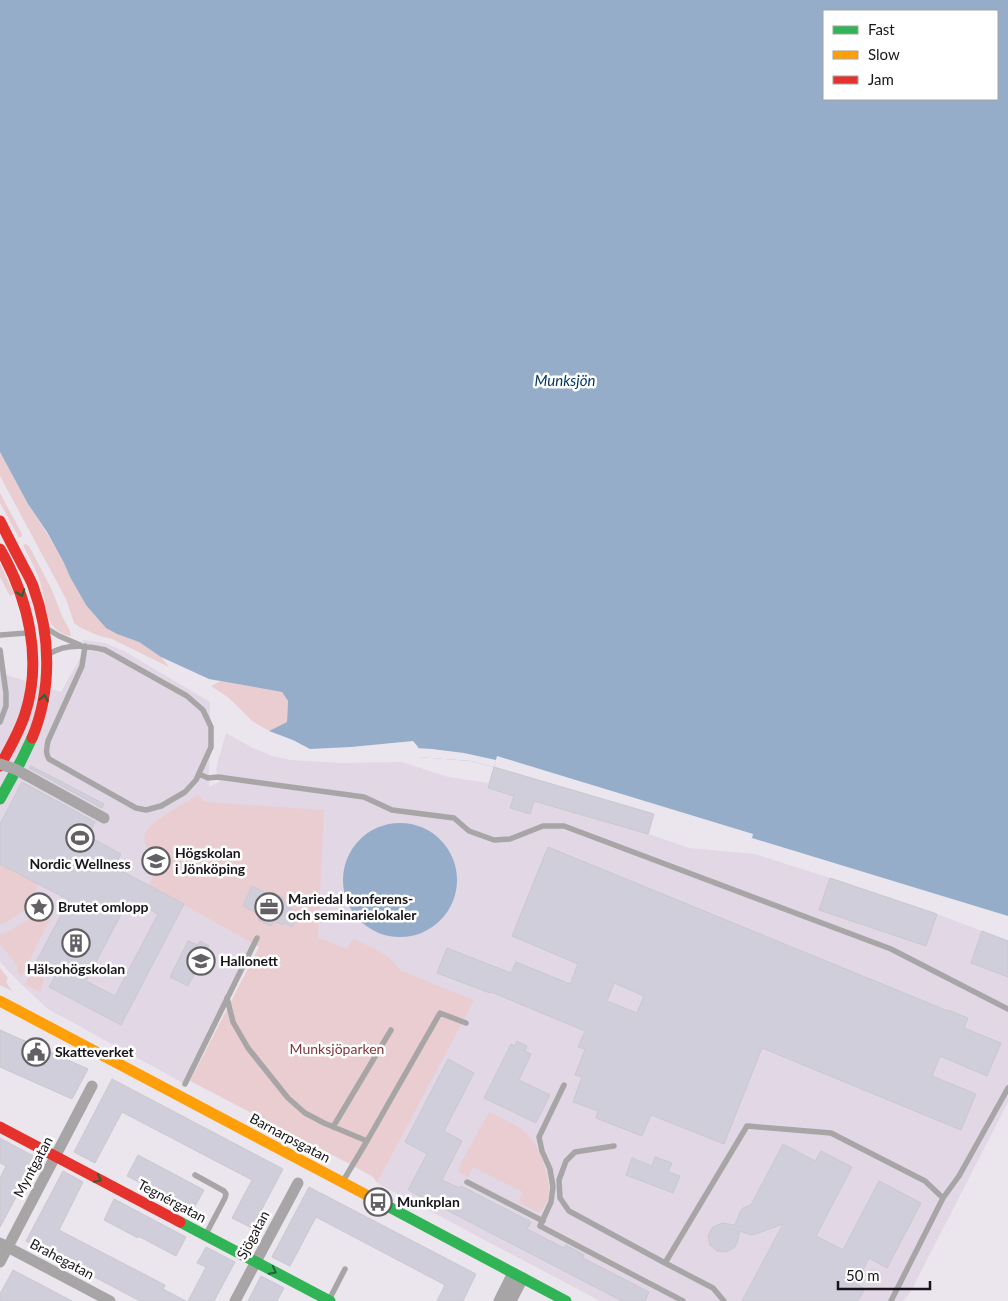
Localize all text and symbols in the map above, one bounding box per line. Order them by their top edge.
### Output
legend [823,10,998,100]
text: Fast [868,20,895,38]
text: Slow [868,45,900,63]
text: Jam [868,70,894,88]
water label: Munksjön [535,371,596,389]
one-way arrow [15,588,25,597]
one-way arrow [38,694,48,702]
sports icon: Nordic Wellness [65,823,95,853]
place label: Högskolan i Jönköping [175,844,246,877]
school or university icon: Högskolan i Jönköping [141,846,171,876]
place label: Nordic Wellness [29,855,131,872]
place label: Mariedal konferens- och seminarielokaler [288,890,417,923]
place icon: Brutet omlopp [24,892,54,922]
office icon: Mariedal konferens- och seminarielokaler [254,892,284,922]
place label: Brutet omlopp [58,898,149,915]
building icon: Hälsohögskolan [61,928,91,958]
school or university icon: Hallonett [186,946,216,976]
place label: Hallonett [220,952,278,969]
place label: Hälsohögskolan [27,960,125,977]
public building icon: Skatteverket [21,1037,51,1067]
park label: Munksjöparken [290,1040,384,1057]
place label: Skatteverket [55,1043,135,1060]
street label: Barnarpsgatan [247,1109,333,1166]
street label: Myntgatan [9,1133,56,1200]
one-way arrow [93,1173,102,1183]
street label: Tegnérgatan [135,1175,209,1226]
bus stop icon: Munkplan [363,1187,393,1217]
place label: Munkplan [397,1193,460,1210]
street label: Sjögatan [233,1207,272,1262]
street label: Brahegatan [27,1235,97,1282]
scale bar [838,1258,930,1290]
one-way arrow [268,1265,277,1275]
text: 50 m [846,1266,880,1284]

